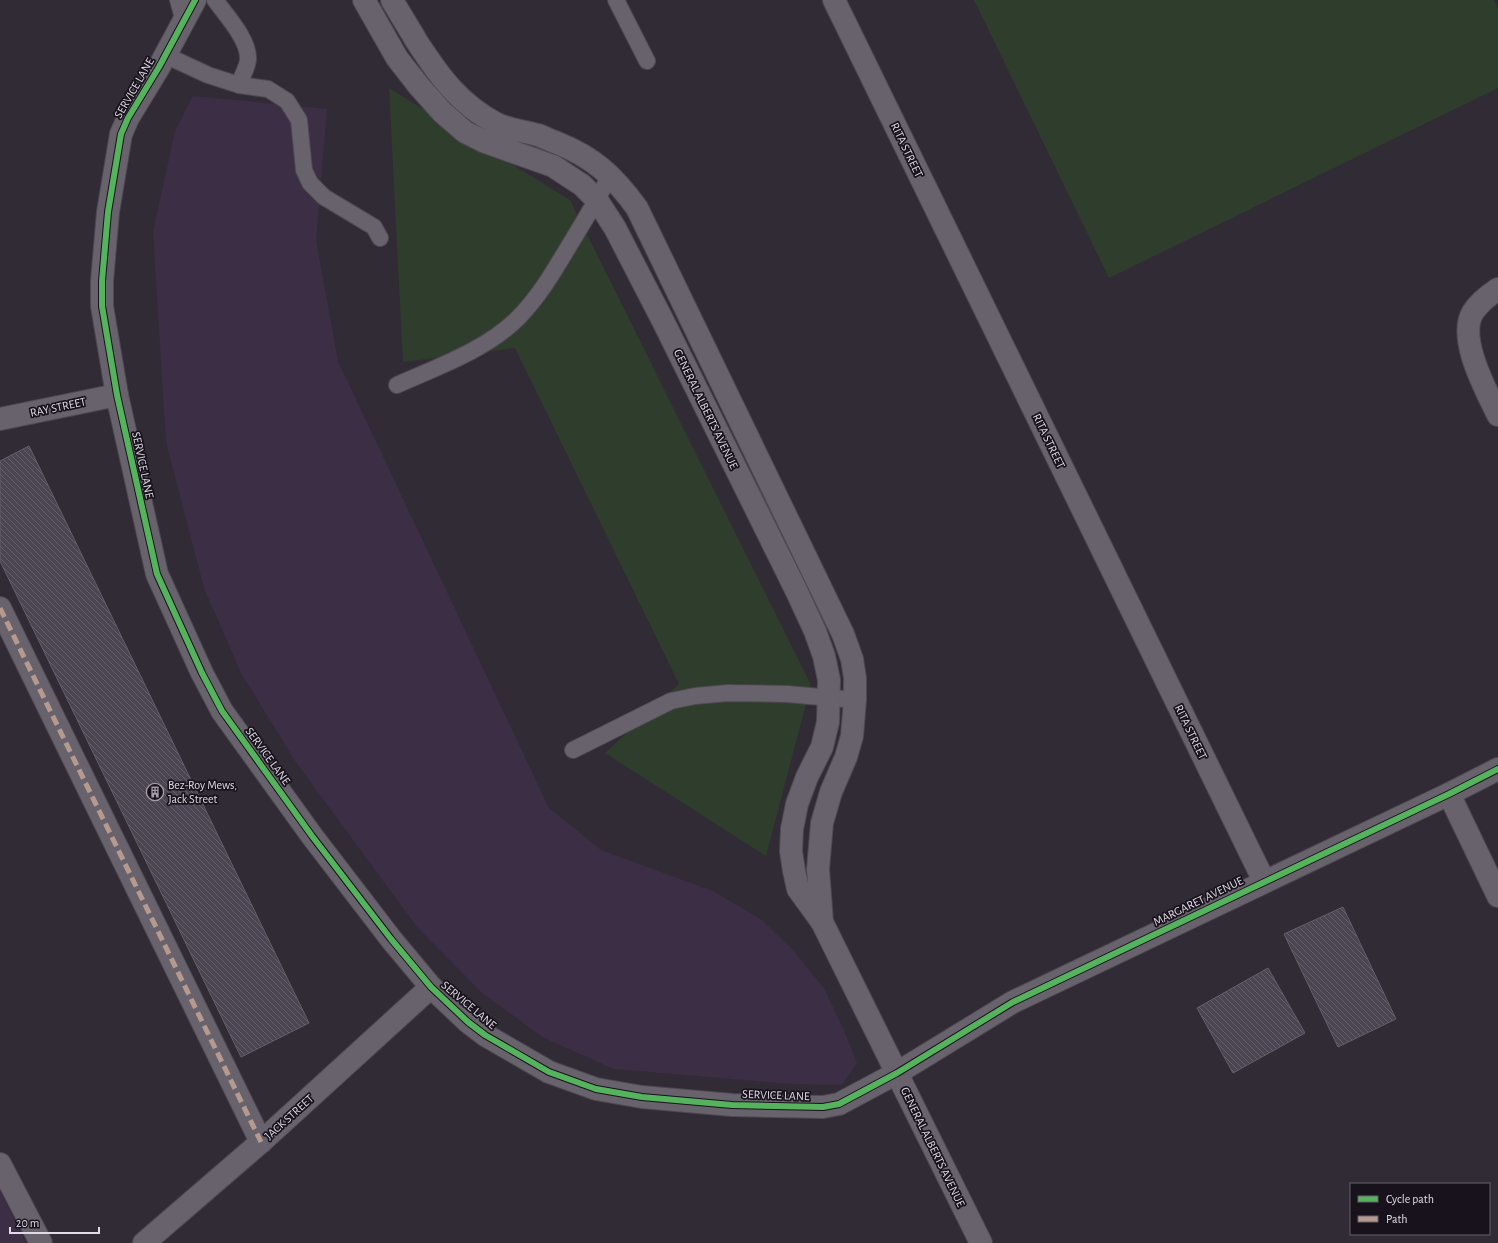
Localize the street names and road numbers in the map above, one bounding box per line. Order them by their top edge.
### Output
street label: SERVICE LANE [112,56,156,120]
street label: RITA STREET [889,121,925,179]
street label: GENERAL ALBERTS AVENUE [672,347,740,471]
street label: RAY STREET [29,395,87,419]
street label: RITA STREET [1031,412,1067,470]
street label: SERVICE LANE [130,431,156,499]
street label: RITA STREET [1173,703,1209,761]
street label: SERVICE LANE [243,725,293,787]
street label: MARGARET AVENUE [1151,874,1245,928]
street label: SERVICE LANE [439,979,499,1031]
street label: GENERAL ALBERTS AVENUE [899,1085,967,1209]
street label: SERVICE LANE [742,1088,810,1102]
street label: JACK STREET [262,1092,316,1142]

